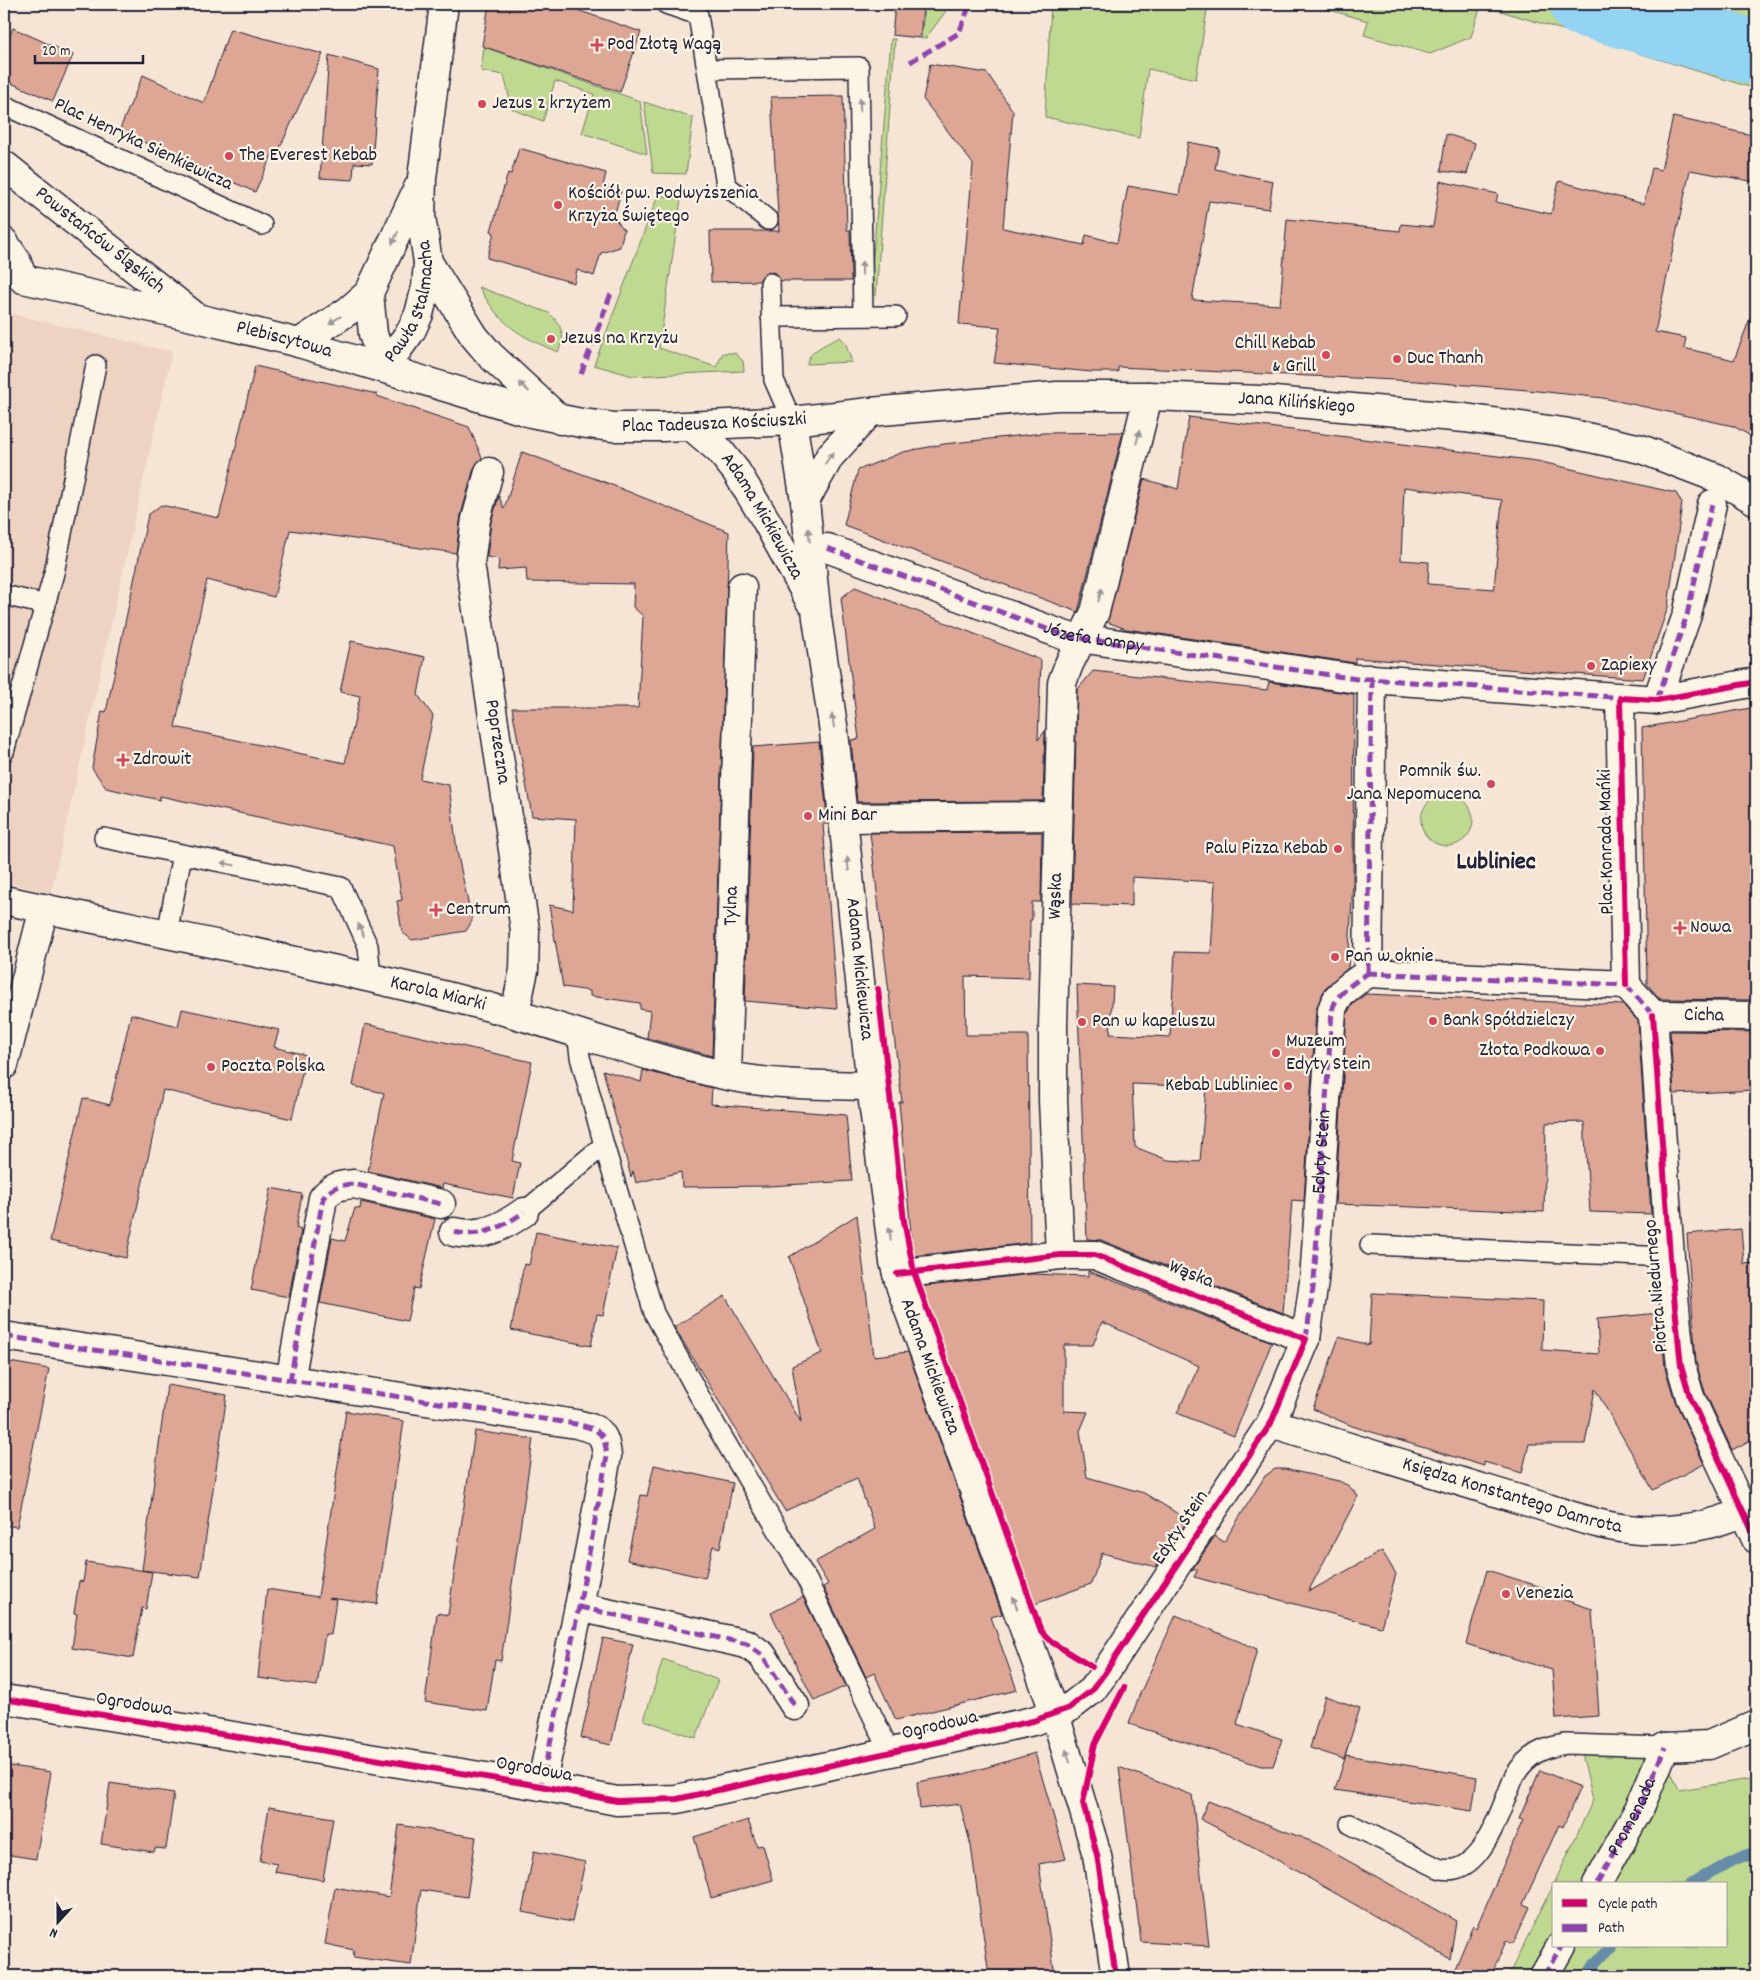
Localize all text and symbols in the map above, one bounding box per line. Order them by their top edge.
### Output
place label: Pod Złotą Wagą [607,31,721,59]
scale bar [35,32,142,64]
marker: Pod Złotą Wagą [591,39,603,51]
text: 20 m [42,41,70,63]
place label: Jezus z krzyżem [492,90,611,118]
street label: Plac Henryka Sienkiewicza [49,91,238,199]
one-way arrow [856,97,864,113]
marker: Jezus z krzyżem [476,98,488,110]
place label: The Everest Kebab [239,142,377,170]
marker: The Everest Kebab [223,150,235,162]
street label: Powstańców Śląskich [29,180,171,301]
place label: Kościół pw. Podwyższenia Krzyża Świętego [568,180,759,231]
marker: Kościół pw. Podwyższenia Krzyża Świętego [552,199,564,211]
one-way arrow [391,231,399,245]
street label: Pawła Stalmacha [378,238,442,369]
one-way arrow [858,259,866,275]
street label: Plebiscytowa [233,314,336,366]
one-way arrow [328,315,342,325]
place label: Jezus na Krzyżu [561,325,678,353]
place label: Chill Kebab & Grill [1234,330,1316,381]
marker: Jezus na Krzyżu [545,333,557,345]
place label: Duc Thanh [1407,345,1484,373]
marker: Chill Kebab & Grill [1320,349,1332,361]
marker: Duc Thanh [1391,353,1403,365]
one-way arrow [518,381,530,392]
street label: Jana Kilińskiego [1238,385,1356,422]
street label: Plac Tadeusza Kościuszki [622,405,808,441]
one-way arrow [1134,429,1142,444]
street label: Adama Mickiewicza [713,447,810,585]
one-way arrow [825,451,834,465]
one-way arrow [805,527,813,543]
one-way arrow [1096,587,1104,602]
street label: Józefa Lompy [1039,615,1146,661]
place label: Zapiexy [1601,652,1657,680]
marker: Zapiexy [1585,660,1597,672]
street label: Poprzeczna [477,698,517,787]
one-way arrow [828,713,836,729]
place label: Zdrowit [133,746,191,774]
marker: Zdrowit [117,754,129,766]
place label: Pomnik św. Jana Nepomucena [1347,758,1482,809]
street label: Plac Konrada Mańki [1592,769,1622,915]
marker: Pomnik św. Jana Nepomucena [1485,778,1497,790]
place label: Mini Bar [818,802,878,830]
marker: Mini Bar [802,810,814,822]
place label: Palu Pizza Kebab [1205,835,1328,863]
marker: Palu Pizza Kebab [1332,843,1344,855]
district label: Lubliniec [1456,845,1536,881]
one-way arrow [844,855,852,871]
one-way arrow [220,859,236,867]
street label: Wąska [1042,872,1071,920]
street label: Tylna [718,885,747,926]
place label: Centrum [446,896,511,924]
street label: Adama Mickiewicza [837,896,880,1042]
marker: Centrum [430,904,442,916]
place label: Nowa [1690,914,1732,942]
marker: Nowa [1674,922,1686,934]
one-way arrow [356,923,364,937]
place label: Pan w oknie [1345,943,1434,971]
marker: Pan w oknie [1329,951,1341,963]
street label: Karola Miarki [387,969,489,1020]
street label: Cicha [1684,1002,1725,1030]
place label: Bank Spółdzielczy [1443,1007,1575,1035]
place label: Pan w kapeluszu [1092,1008,1215,1036]
marker: Bank Spółdzielczy [1427,1015,1439,1027]
marker: Pan w kapeluszu [1076,1016,1088,1028]
place label: Muzeum Edyty Stein [1286,1028,1371,1079]
place label: Złota Podkowa [1479,1037,1591,1065]
marker: Złota Podkowa [1594,1045,1606,1057]
marker: Muzeum Edyty Stein [1270,1047,1282,1059]
place label: Poczta Polska [221,1053,325,1081]
marker: Poczta Polska [205,1061,217,1073]
place label: Kebab Lubliniec [1165,1072,1278,1100]
marker: Kebab Lubliniec [1282,1080,1294,1092]
street label: Edyty Stein [1306,1109,1339,1195]
street label: Piotra Niedurnego [1637,1218,1677,1354]
one-way arrow [886,1226,894,1242]
street label: Wąska [1164,1253,1218,1297]
street label: Adama Mickiewicza [892,1295,967,1439]
street label: Księdza Konstantego Damrota [1399,1450,1625,1542]
street label: Edyty Stein [1146,1485,1216,1571]
place label: Venezia [1516,1580,1574,1608]
marker: Venezia [1500,1588,1512,1600]
one-way arrow [1011,1595,1019,1610]
street label: Ogrodowa [94,1685,175,1725]
street label: Ogrodowa [899,1704,981,1748]
one-way arrow [1064,1749,1072,1764]
street label: Ogrodowa [494,1750,575,1791]
street label: Promenada [1601,1773,1665,1862]
legend [1552,1882,1728,1948]
text: Cycle path [1598,1894,1658,1916]
north arrow [32,1898,82,1948]
text: Path [1598,1918,1624,1940]
text: N [47,1922,61,1943]

